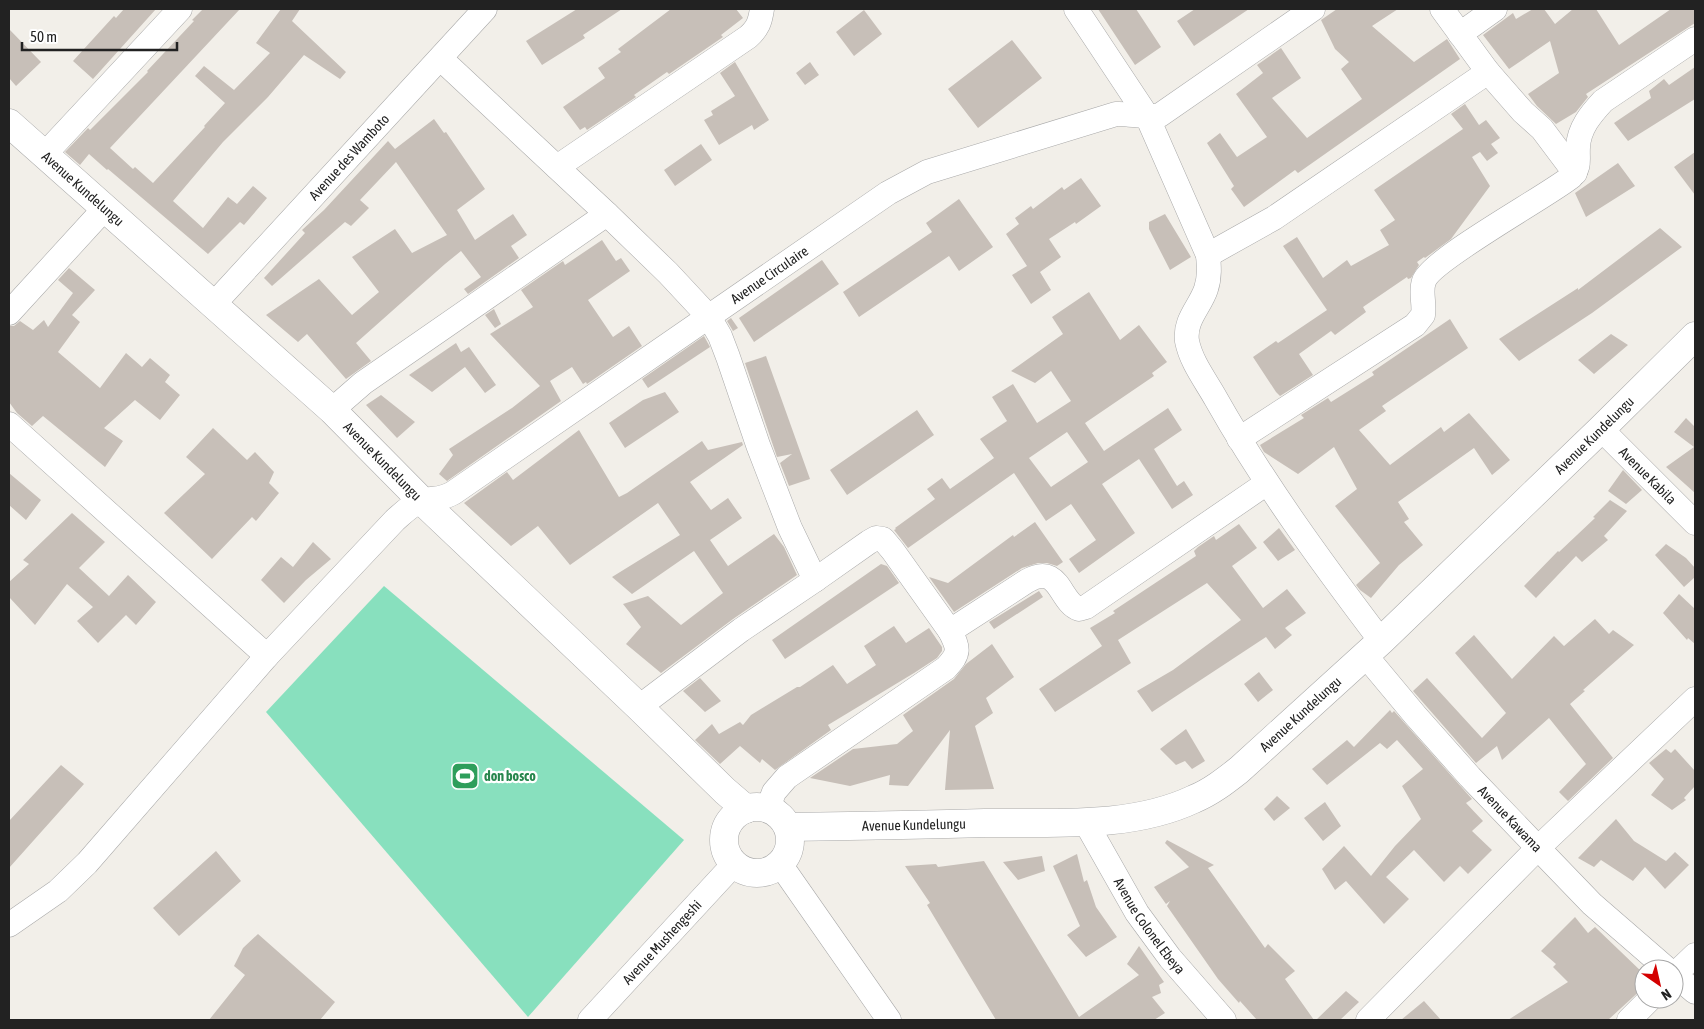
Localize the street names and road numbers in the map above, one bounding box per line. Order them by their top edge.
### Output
street label: Avenue des Wamboto [306,111,392,203]
street label: Avenue Kundelungu [39,148,127,229]
street label: Avenue Circulaire [728,243,811,307]
street label: Avenue Kundelungu [1551,393,1637,477]
street label: Avenue Kundelungu [340,419,425,504]
street label: Avenue Kabila [1616,444,1679,507]
street label: Avenue Kundelungu [1257,673,1344,755]
street label: Avenue Kawama [1475,783,1545,855]
street label: Avenue Kundelungu [862,816,966,834]
street label: Avenue Colonel Ebeya [1111,875,1188,977]
street label: Avenue Mushengeshi [619,897,705,988]

